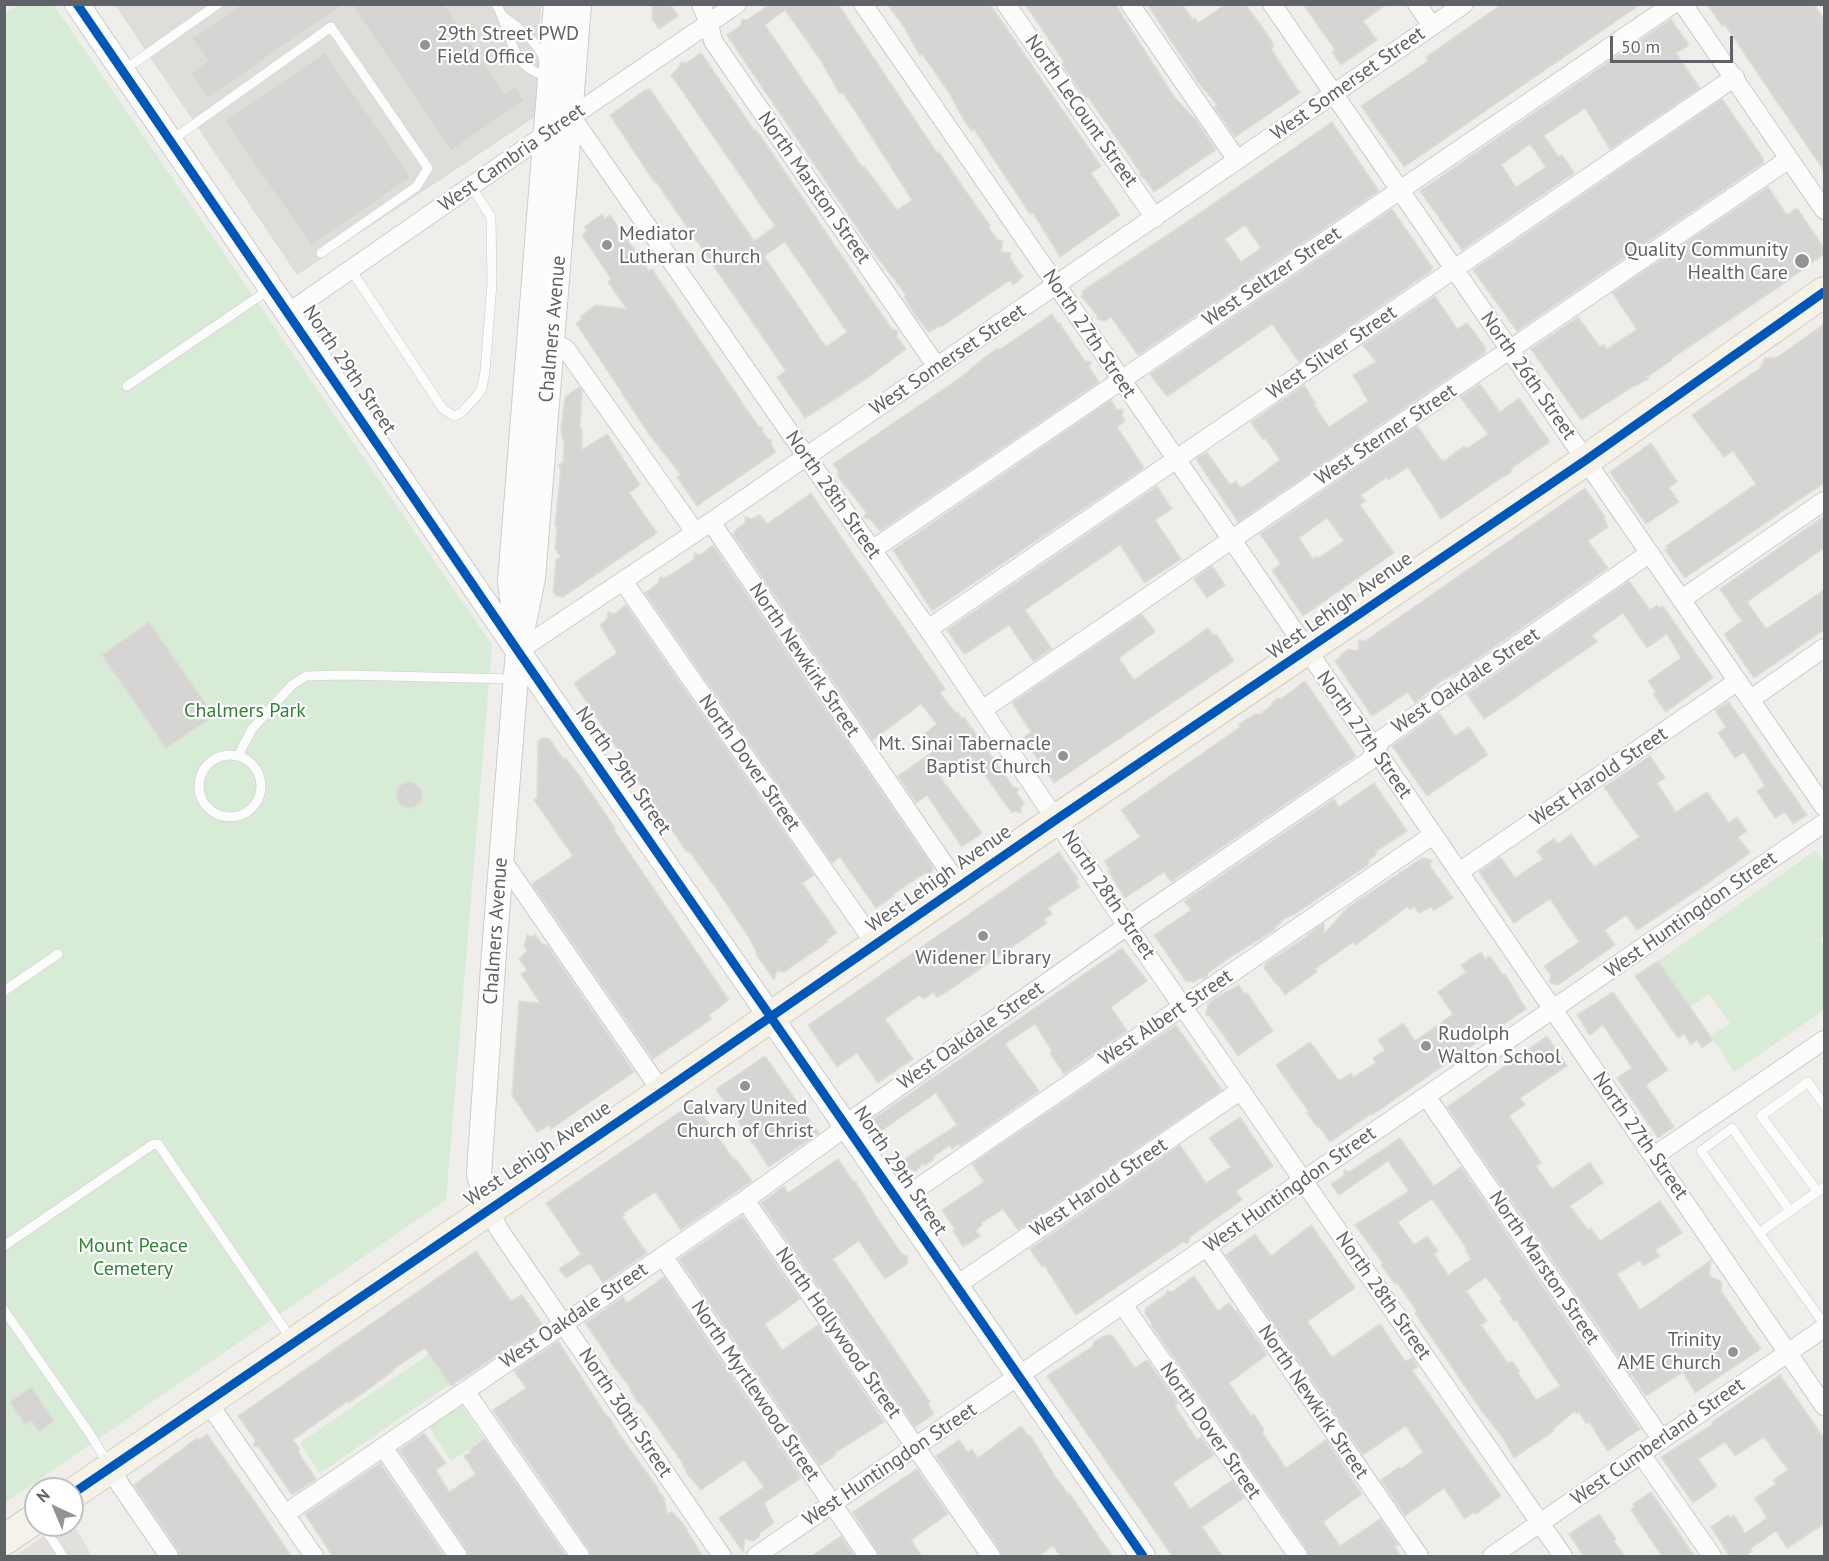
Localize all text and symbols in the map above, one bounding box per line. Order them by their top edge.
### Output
place label: 29th Street PWD Field Office [437,22,579,69]
street label: West Somerset Street [1266,22,1430,146]
scale bar [1613,24,1736,62]
street label: North LeCount Street [1019,30,1143,192]
text: 50 m [1621,35,1660,58]
marker: 29th Street PWD Field Office [418,38,432,52]
street label: West Cambria Street [434,99,590,217]
street label: North Marston Street [752,107,876,269]
place label: Mediator Lutheran Church [619,222,760,269]
street label: West Seltzer Street [1198,222,1346,332]
marker: Mediator Lutheran Church [600,238,614,252]
place label: Quality Community Health Care [1624,238,1788,285]
marker: Quality Community Health Care [1793,252,1811,270]
street label: Chalmers Avenue [535,254,571,404]
street label: North 27th Street [1037,265,1141,403]
street label: West Somerset Street [866,299,1030,421]
street label: North 29th Street [297,301,401,439]
street label: West Silver Street [1263,301,1401,405]
street label: North 26th Street [1475,307,1581,445]
street label: West Sterner Street [1311,379,1461,491]
street label: North 28th Street [780,426,886,564]
street label: West Lehigh Avenue [1263,547,1417,665]
street label: North Newkirk Street [744,578,864,742]
street label: West Oakdale Street [1388,623,1544,739]
street label: North 27th Street [1311,667,1417,803]
street label: North Dover Street [693,690,805,836]
park label: Chalmers Park [184,699,306,723]
street label: North 29th Street [570,702,676,840]
street label: West Harold Street [1526,722,1672,832]
place label: Mt. Sinai Tabernacle Baptist Church [878,732,1051,779]
marker: Mt. Sinai Tabernacle Baptist Church [1056,749,1070,763]
street label: West Lehigh Avenue [862,820,1016,938]
street label: North 28th Street [1056,826,1160,964]
street label: West Huntingdon Street [1600,847,1782,983]
street label: Chalmers Avenue [479,857,513,1005]
marker: Widener Library [976,929,990,943]
place label: Widener Library [915,946,1051,970]
street label: West Albert Street [1095,965,1237,1071]
street label: West Oakdale Street [893,977,1049,1095]
place label: Rudolph Walton School [1438,1022,1561,1069]
marker: Rudolph Walton School [1419,1039,1433,1053]
street label: North 27th Street [1587,1068,1693,1204]
marker: Calvary United Church of Christ [738,1079,752,1093]
street label: West Lehigh Avenue [460,1096,616,1212]
place label: Calvary United Church of Christ [676,1096,814,1143]
street label: North 29th Street [848,1102,952,1240]
street label: West Huntingdon Street [1199,1122,1381,1258]
street label: West Harold Street [1026,1133,1172,1243]
street label: North Marston Street [1484,1187,1604,1349]
street label: North 28th Street [1330,1227,1436,1365]
park label: Mount Peace Cemetery [78,1234,188,1281]
street label: North Hollywood Street [770,1243,906,1423]
street label: West Oakdale Street [496,1258,652,1374]
street label: North Myrtlewood Street [686,1296,824,1486]
street label: North Newkirk Street [1253,1320,1373,1484]
place label: Trinity AME Church [1618,1328,1721,1375]
street label: North 30th Street [573,1344,677,1482]
marker: Trinity AME Church [1726,1345,1740,1359]
street label: North Dover Street [1154,1358,1266,1504]
street label: West Cumberland Street [1567,1373,1749,1511]
street label: West Huntingdon Street [799,1398,981,1532]
north arrow [24,1477,84,1537]
text: N [32,1485,54,1506]

